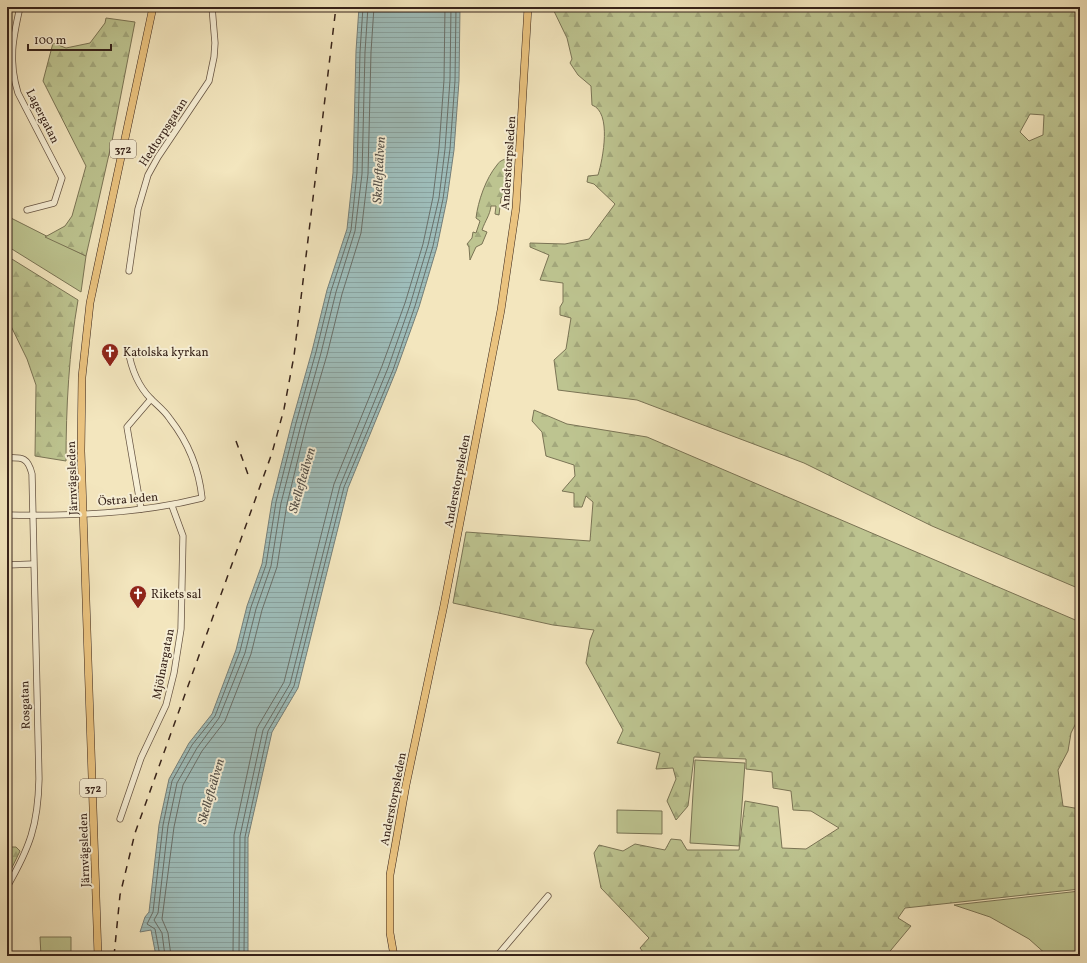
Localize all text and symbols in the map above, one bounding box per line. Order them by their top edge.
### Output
scale bar [28,26,111,52]
text: 100 m [34,33,67,49]
street label: Lagergatan [22,87,63,146]
street label: Hedtorpsgatan [136,95,192,170]
street label: Anderstorpsleden [498,115,520,211]
water label: Skellefteälven [369,136,391,204]
road number: 372 [110,140,136,158]
church icon: Katolska kyrkan [100,342,120,367]
place label: Katolska kyrkan [123,345,209,361]
street label: Anderstorpsleden [441,433,475,529]
street label: Järnvägsleden [64,441,82,515]
water label: Skellefteälven [285,446,321,515]
street label: Östra leden [97,488,159,511]
church icon: Rikets sal [128,584,148,609]
place label: Rikets sal [151,587,202,603]
street label: Mjölnargatan [149,627,179,701]
street label: Rosgatan [17,680,35,730]
street label: Anderstorpsleden [377,751,411,847]
water label: Skellefteälven [194,757,230,826]
road number: 372 [80,779,106,797]
street label: Järnvägsleden [76,813,94,887]

